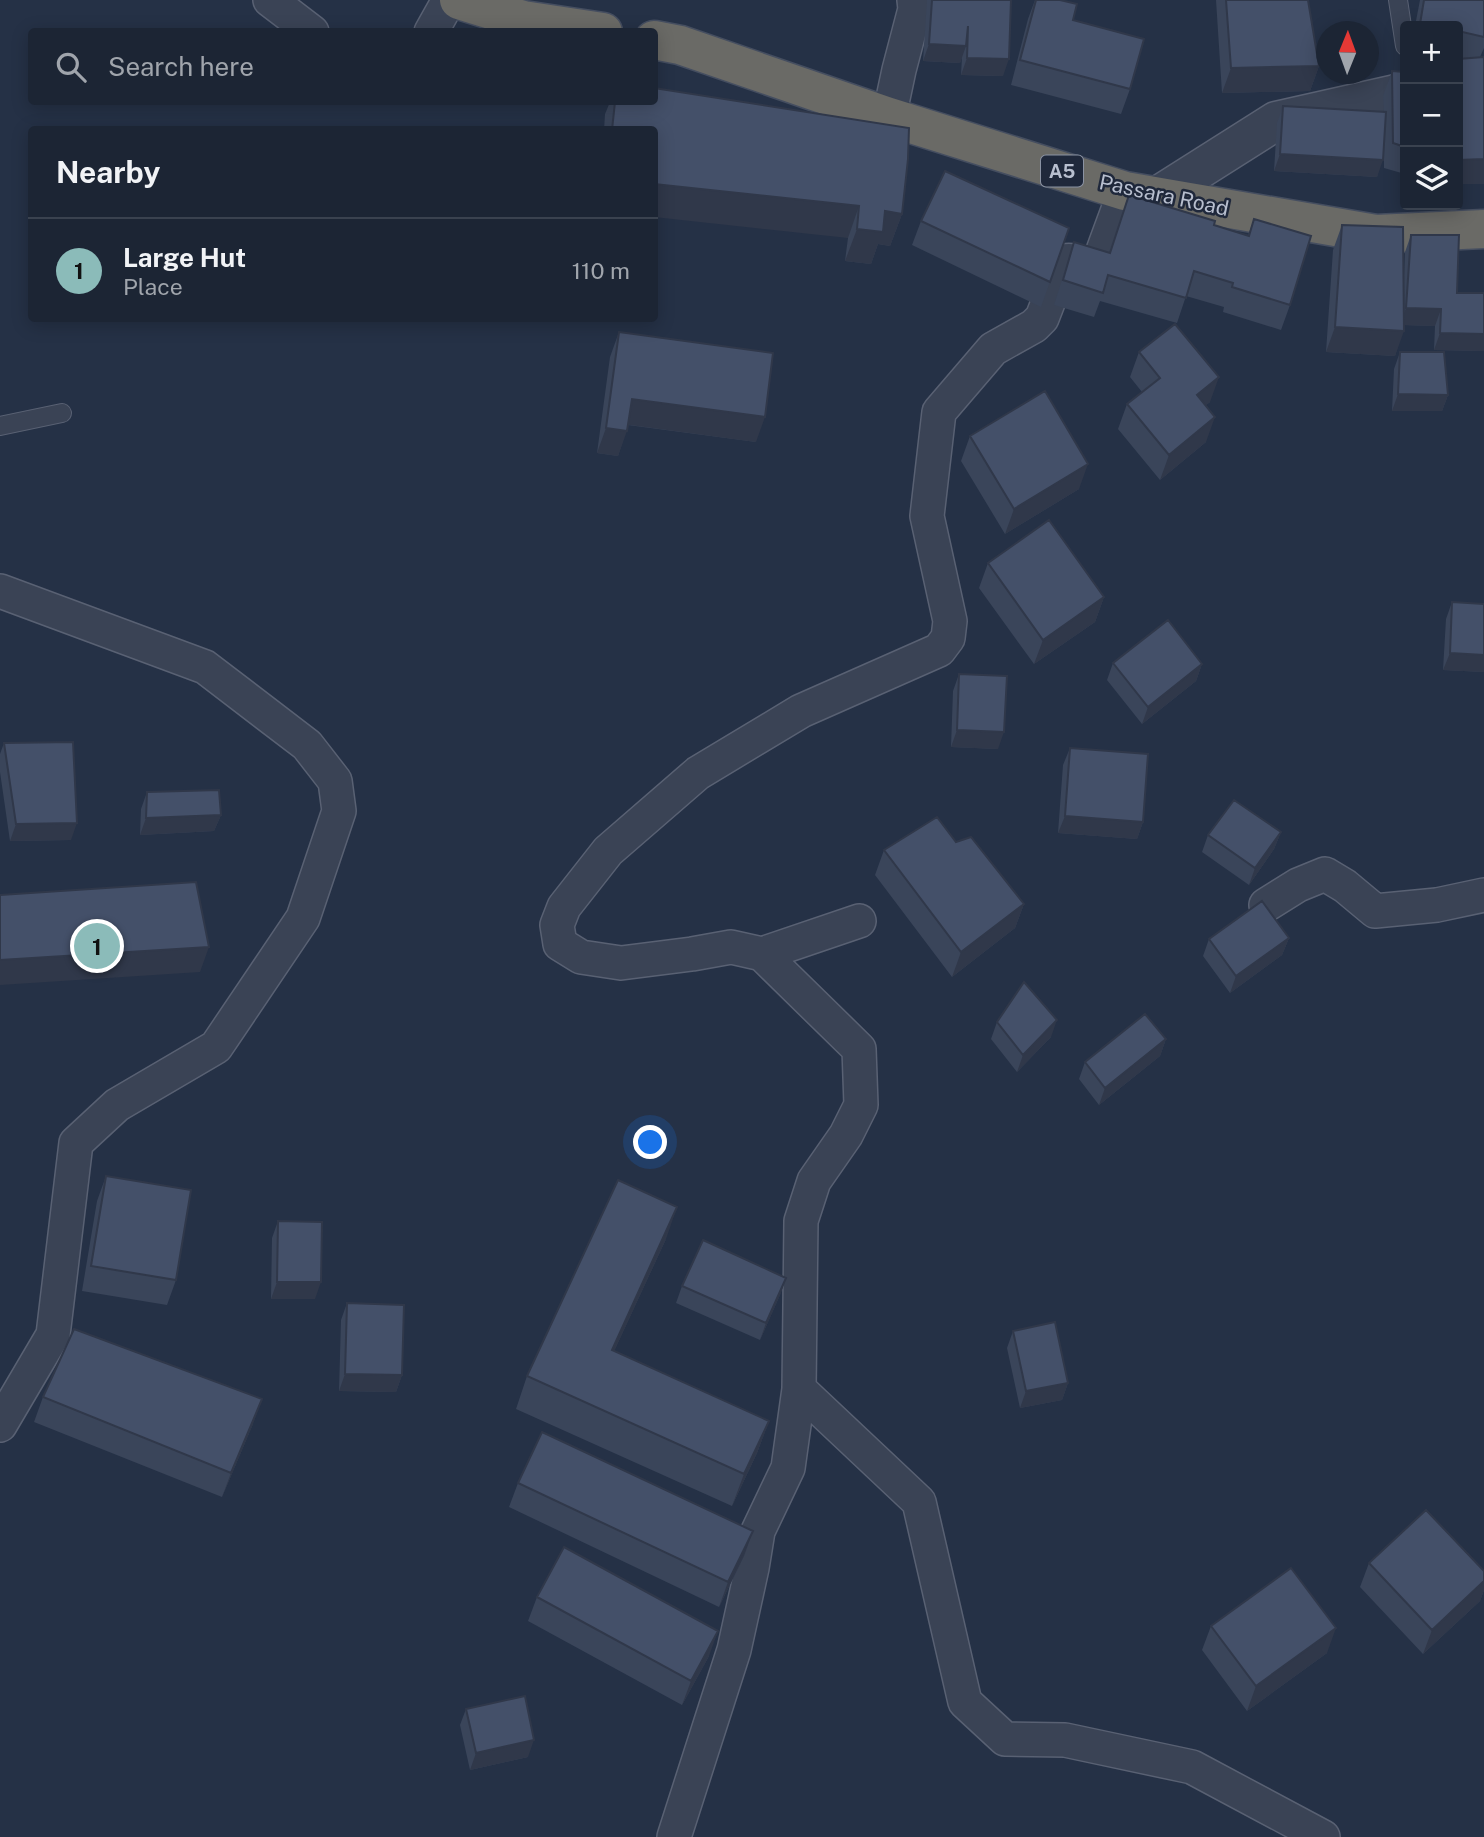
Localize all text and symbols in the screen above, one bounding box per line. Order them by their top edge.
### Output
north arrow [1316,21,1379,84]
map controls [1400,21,1463,210]
button: + [1400,21,1463,84]
search box [28,28,658,105]
icon: search [52,48,90,86]
text: Search here [108,51,254,82]
button: − [1400,84,1463,147]
button: layers [1400,147,1463,210]
text: Nearby [56,154,160,190]
road number: A5 [1041,155,1083,186]
street label: Passara Road [1097,169,1231,221]
text: Large Hut [123,242,246,273]
text: 1 [74,257,84,284]
text: 110 m [572,257,630,284]
text: Place [123,273,183,300]
pin: 1 [74,920,120,972]
your location [633,1125,667,1159]

